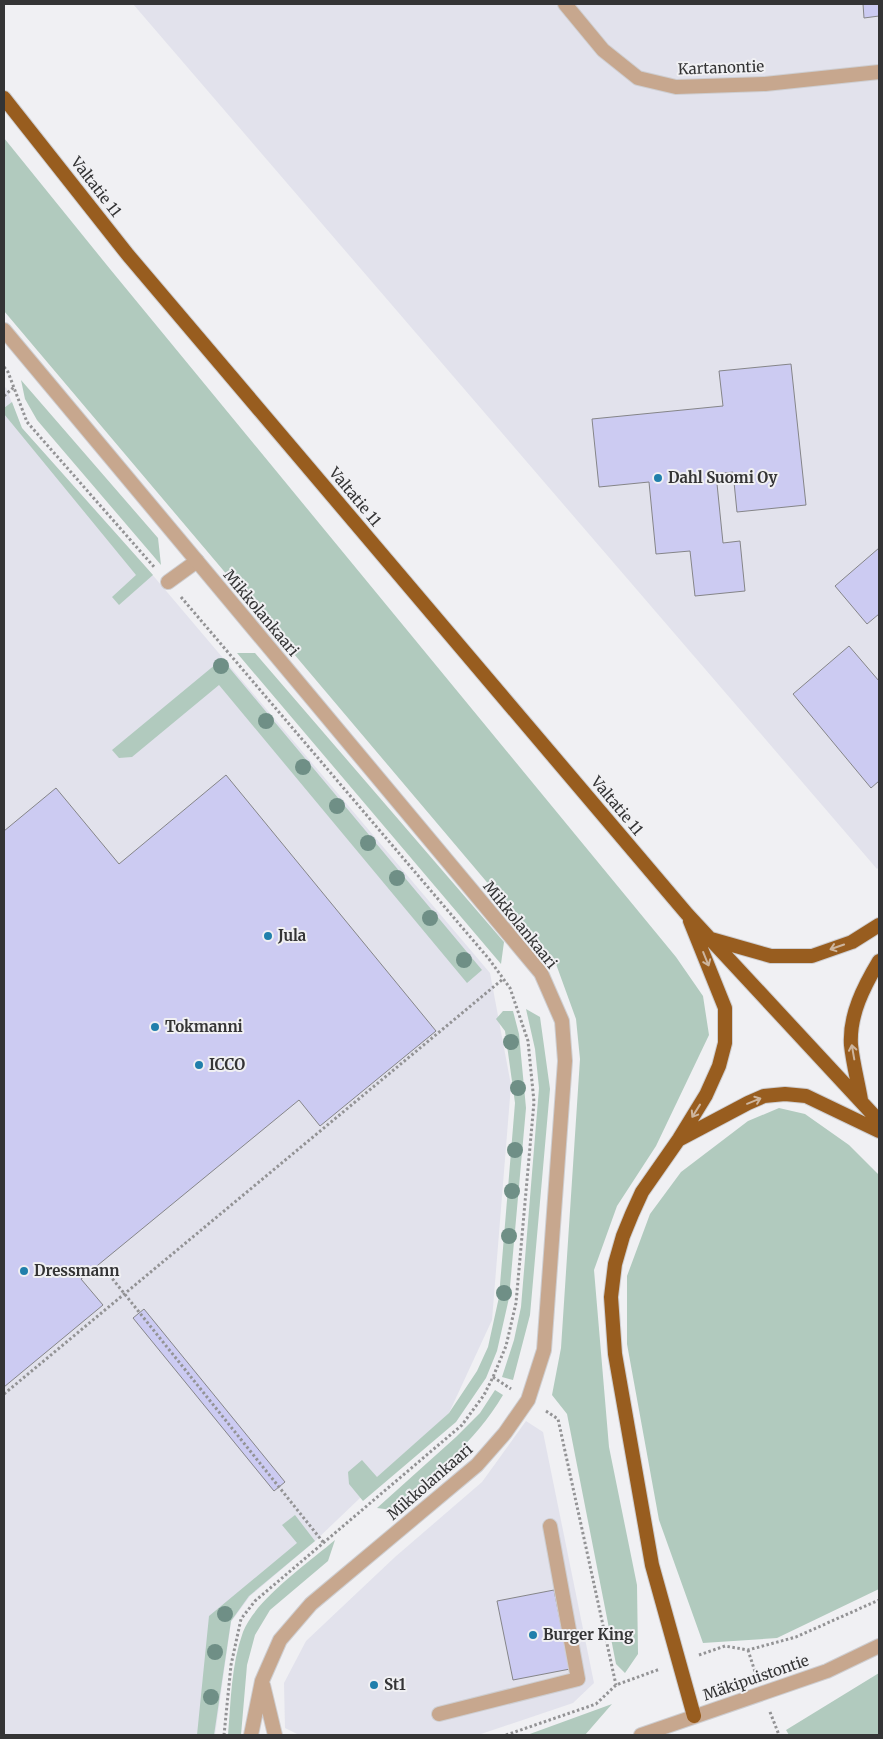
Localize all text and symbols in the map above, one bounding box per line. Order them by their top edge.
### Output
street label: Kartanontie [677,56,765,79]
street label: Valtatie 11 [66,152,126,221]
street label: Valtatie 11 [325,463,386,530]
place label: Dahl Suomi Oy [668,468,778,487]
marker: Dahl Suomi Oy [652,472,664,484]
street label: Mikkolankaari [220,566,303,660]
street label: Valtatie 11 [587,772,648,839]
street label: Mikkolankaari [479,877,561,972]
place label: Jula [277,926,307,945]
marker: Jula [262,930,274,942]
one-way arrow [829,943,845,953]
one-way arrow [701,951,711,966]
place label: Tokmanni [165,1017,243,1036]
marker: Tokmanni [149,1021,161,1033]
one-way arrow [847,1045,857,1061]
place label: ICCO [209,1055,245,1074]
marker: ICCO [193,1059,205,1071]
one-way arrow [746,1095,761,1104]
one-way arrow [691,1104,701,1118]
place label: Dressmann [34,1261,119,1280]
marker: Dressmann [18,1265,30,1277]
street label: Mikkolankaari [383,1439,476,1524]
place label: Burger King [543,1625,634,1644]
marker: Burger King [527,1629,539,1641]
street label: Mäkipuistontie [700,1650,811,1705]
place label: St1 [384,1675,406,1694]
marker: St1 [368,1679,380,1691]

